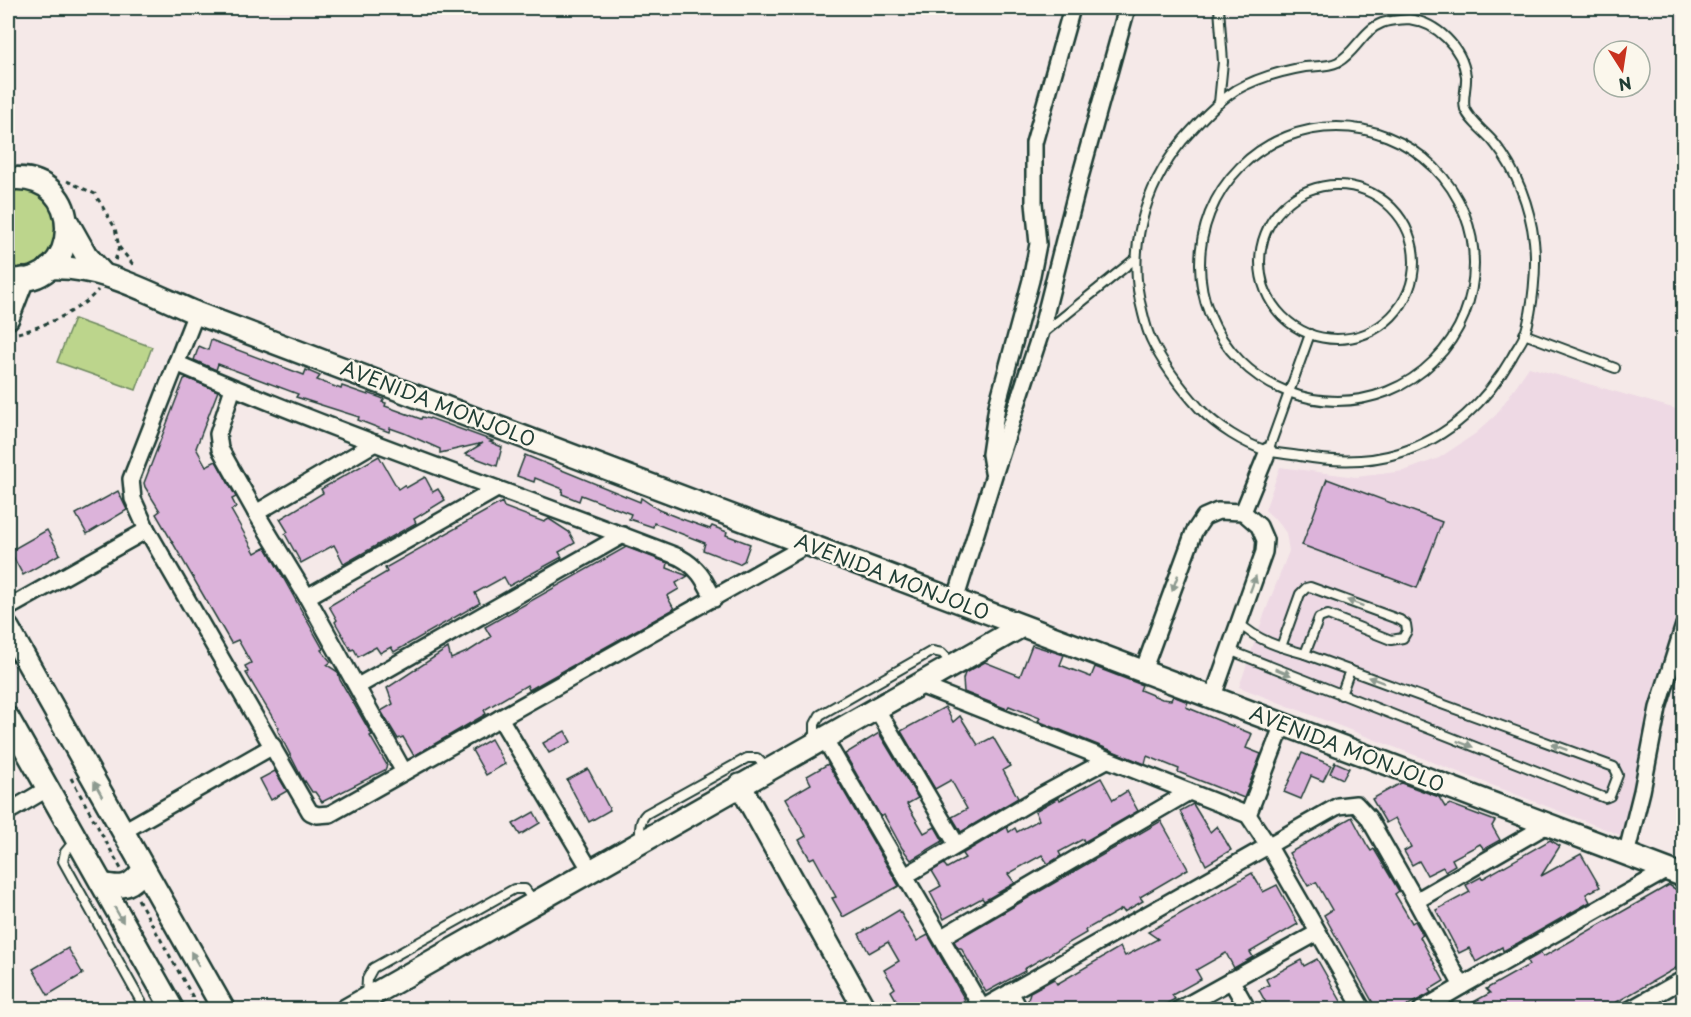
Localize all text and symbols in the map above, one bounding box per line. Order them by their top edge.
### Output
north arrow [1592,39,1652,99]
text: N [1617,72,1634,98]
street label: AVENIDA MONJOLO [337,352,540,454]
street label: AVENIDA MONJOLO [791,525,994,627]
one-way arrow [1170,574,1179,592]
one-way arrow [1248,575,1258,593]
one-way arrow [1346,598,1364,608]
one-way arrow [1275,667,1293,677]
one-way arrow [1367,675,1385,684]
street label: AVENIDA MONJOLO [1246,697,1449,799]
one-way arrow [1456,739,1474,749]
one-way arrow [1550,742,1568,752]
one-way arrow [93,781,104,797]
one-way arrow [114,907,124,924]
one-way arrow [190,950,200,967]

